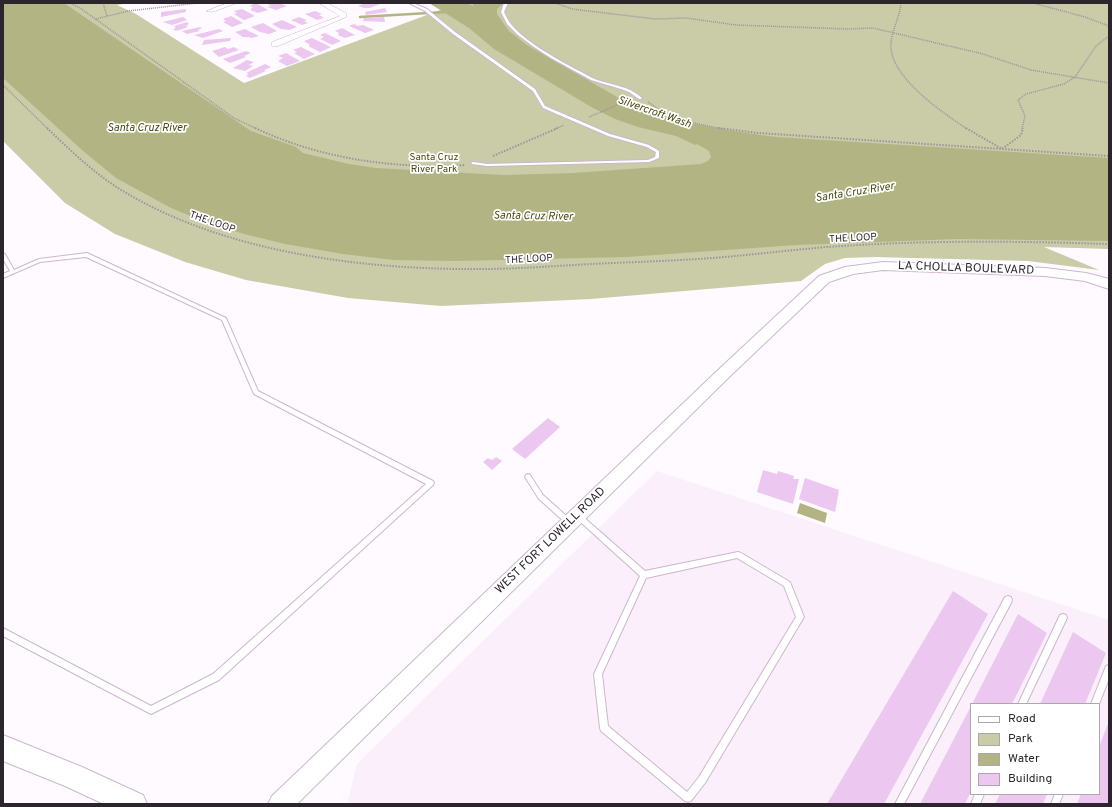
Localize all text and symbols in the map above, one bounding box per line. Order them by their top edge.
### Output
water label: Silvercroft Wash [615,94,693,132]
water label: Santa Cruz River [107,122,187,136]
park label: Santa Cruz River Park [409,152,459,176]
water label: Santa Cruz River [815,180,895,206]
street label: THE LOOP [188,210,236,236]
water label: Santa Cruz River [493,210,573,224]
street label: THE LOOP [829,232,877,246]
street label: THE LOOP [505,253,553,267]
street label: LA CHOLLA BOULEVARD [897,259,1035,279]
street label: WEST FORT LOWELL ROAD [493,485,609,597]
legend [970,703,1100,795]
text: Road [1008,711,1036,727]
text: Park [1008,731,1033,747]
text: Water [1008,751,1040,767]
text: Building [1008,771,1052,787]

